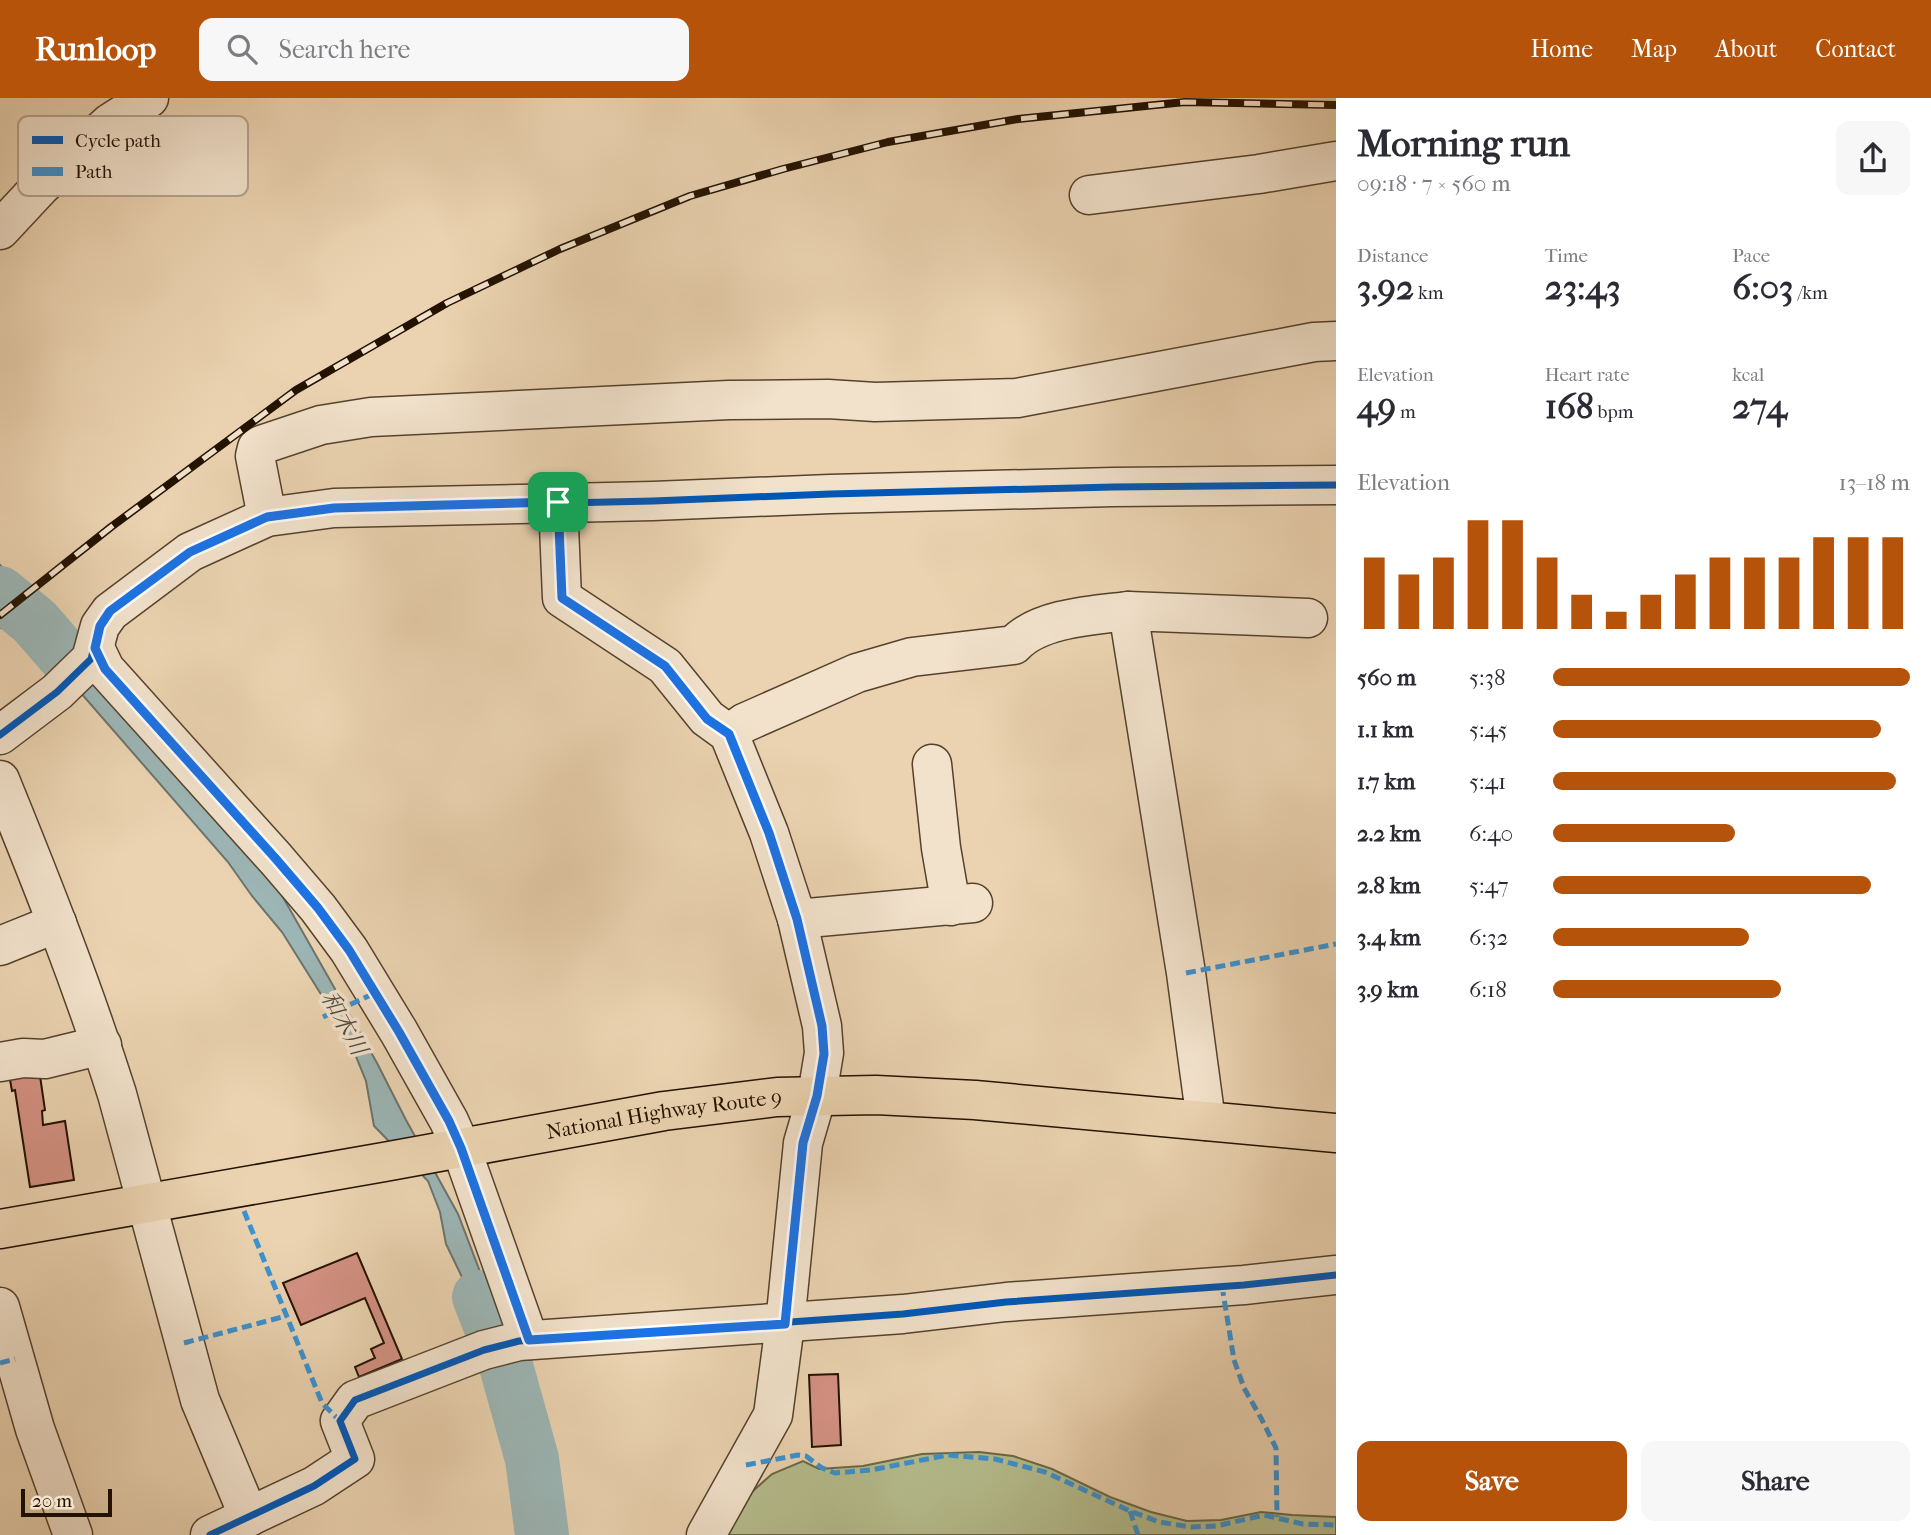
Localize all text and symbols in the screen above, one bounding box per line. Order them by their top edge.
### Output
search box [199,18,689,81]
text: Runloop [35,30,157,69]
icon: search [223,30,261,68]
text: Search here [279,34,410,65]
text: Home [1531,35,1593,63]
text: Map [1631,35,1677,63]
text: About [1715,35,1777,63]
text: Contact [1815,35,1896,63]
legend [18,116,248,196]
text: Morning run [1357,121,1570,166]
button: share [1836,121,1910,195]
text: Cycle path [75,130,161,152]
text: Path [75,161,113,183]
text: 09:18 · 7 × 560 m [1357,170,1511,197]
text: Distance [1357,245,1428,267]
text: Time [1545,245,1588,267]
text: Pace [1732,245,1770,267]
text: 3.92 [1357,267,1414,308]
text: 23:43 [1545,267,1621,308]
text: 6:03 [1732,267,1793,308]
text: km [1414,282,1444,304]
text: /km [1793,282,1828,304]
text: Elevation [1357,364,1434,386]
text: Heart rate [1545,364,1630,386]
text: kcal [1732,364,1764,386]
text: 49 [1357,386,1396,427]
text: 168 [1545,386,1594,427]
text: 274 [1732,386,1787,427]
text: m [1396,401,1416,423]
text: bpm [1594,401,1634,423]
text: Elevation [1357,469,1450,496]
text: 13–18 m [1839,469,1910,496]
pin [528,472,588,532]
icon: arrive [539,483,577,521]
text: 560 m [1357,664,1416,691]
text: 5:38 [1469,664,1506,691]
text: 1.1 km [1357,716,1414,743]
text: 5:45 [1469,716,1507,743]
text: 1.7 km [1357,768,1415,795]
text: 5:41 [1469,768,1506,795]
text: 2.2 km [1357,820,1421,847]
text: 6:40 [1469,820,1513,847]
text: 2.8 km [1357,872,1421,899]
text: 5:47 [1469,872,1509,899]
text: 3.4 km [1357,924,1421,951]
text: 6:32 [1469,924,1508,951]
text: 3.9 km [1357,976,1419,1003]
text: 6:18 [1469,976,1507,1003]
water label: 和木川 [315,986,374,1062]
street label: National Highway Route 9 [544,1085,783,1144]
button: Save [1357,1441,1627,1521]
button: Share [1641,1441,1910,1521]
scale bar [21,1486,112,1518]
text: 20 m [32,1490,72,1512]

